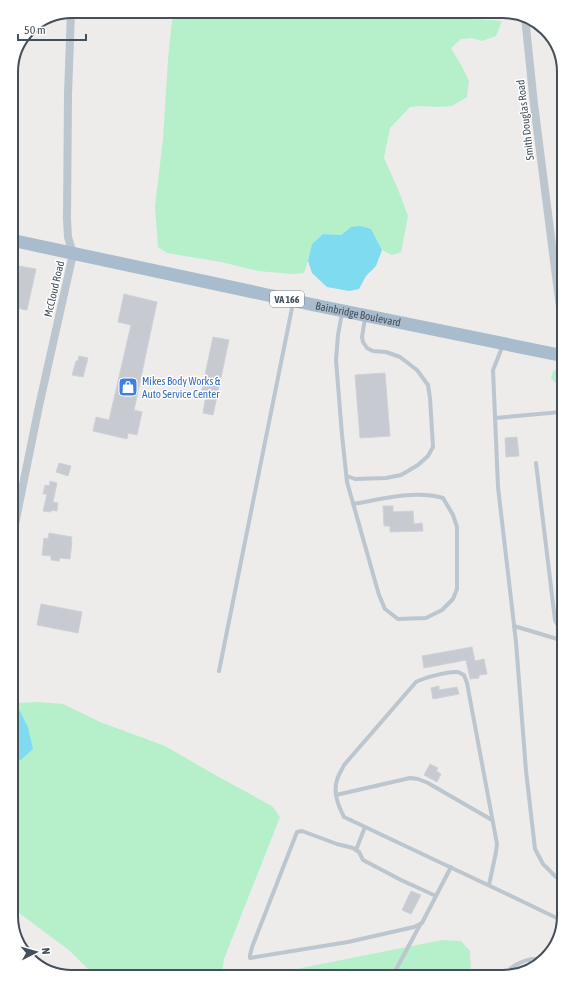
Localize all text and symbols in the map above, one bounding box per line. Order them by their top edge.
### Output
scale bar [18,16,86,42]
text: 50 m [24,23,46,37]
street label: Smith Douglas Road [514,79,536,161]
street label: McCloud Road [42,260,66,318]
road number: VA 166 [270,291,304,307]
street label: Bainbridge Boulevard [314,299,402,329]
place label: Mikes Body Works & Auto Service Center [142,375,221,400]
shop icon: Mikes Body Works & Auto Service Center [117,376,139,398]
north arrow [16,932,56,972]
text: N [40,947,52,955]

